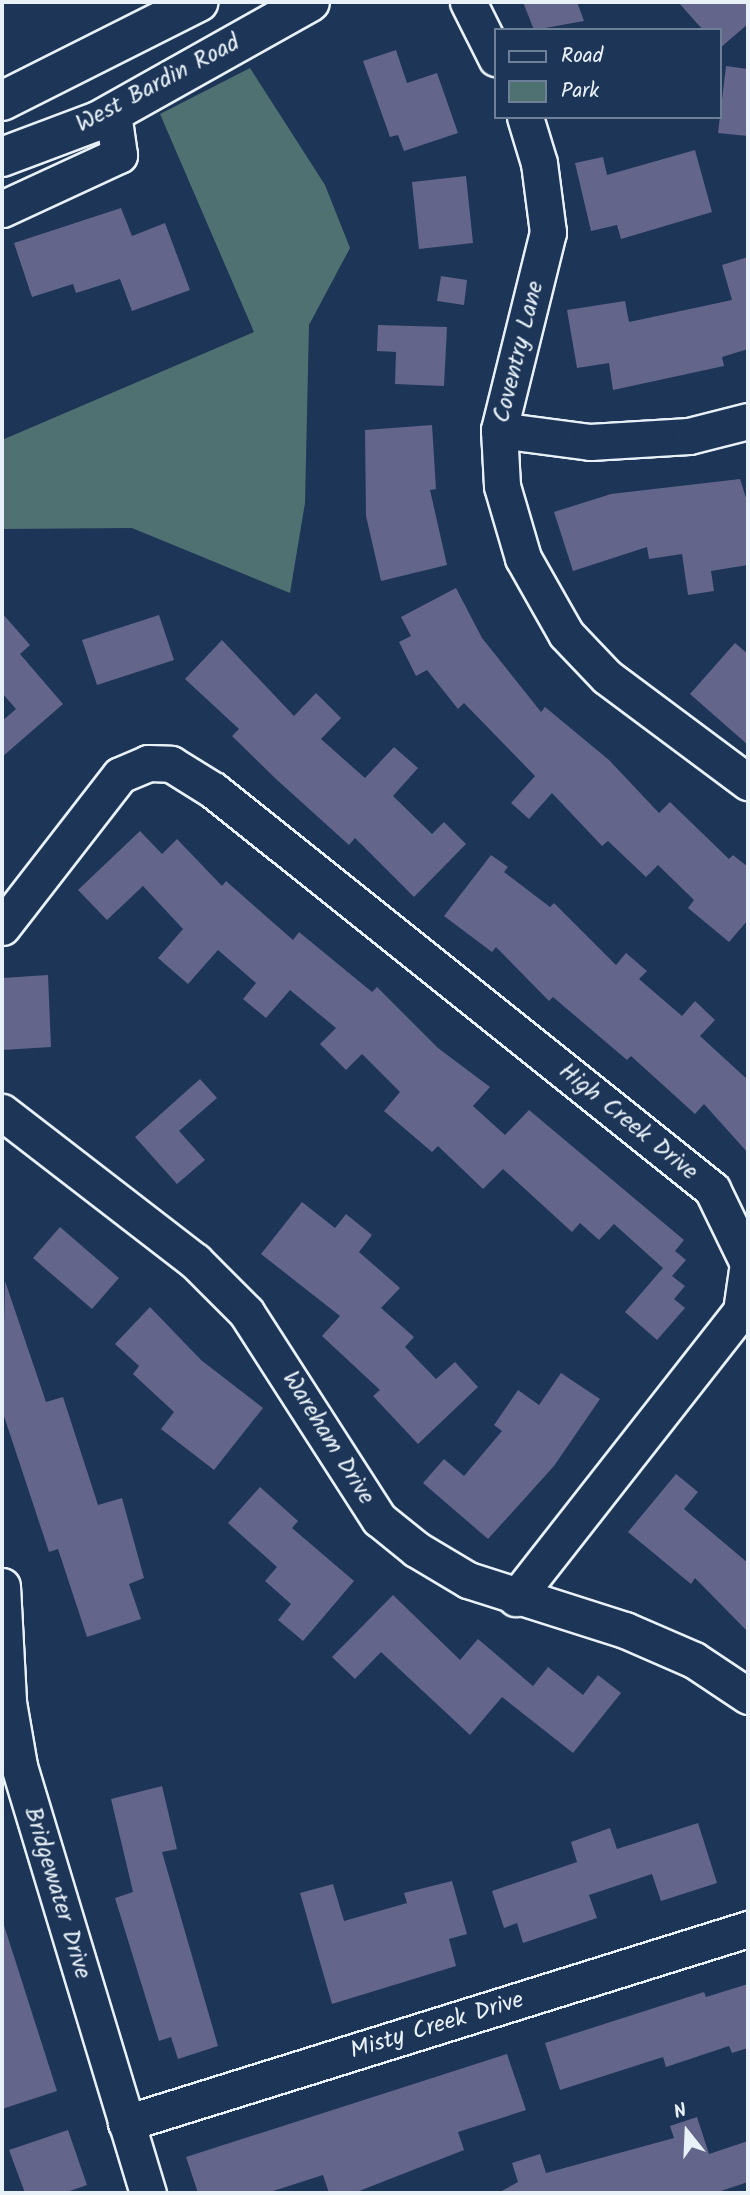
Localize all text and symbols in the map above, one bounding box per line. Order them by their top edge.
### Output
legend [494,28,722,119]
street label: West Bardin Road [71,29,245,139]
text: Road [561,40,603,73]
text: Park [561,75,599,108]
street label: Coventry Lane [487,278,551,426]
street label: High Creek Drive [553,1057,703,1187]
street label: Wareham Drive [276,1366,380,1510]
street label: Bridgewater Drive [17,1804,97,1982]
street label: Misty Creek Drive [347,1986,527,2066]
text: N [670,2096,691,2128]
north arrow [652,2097,722,2167]

